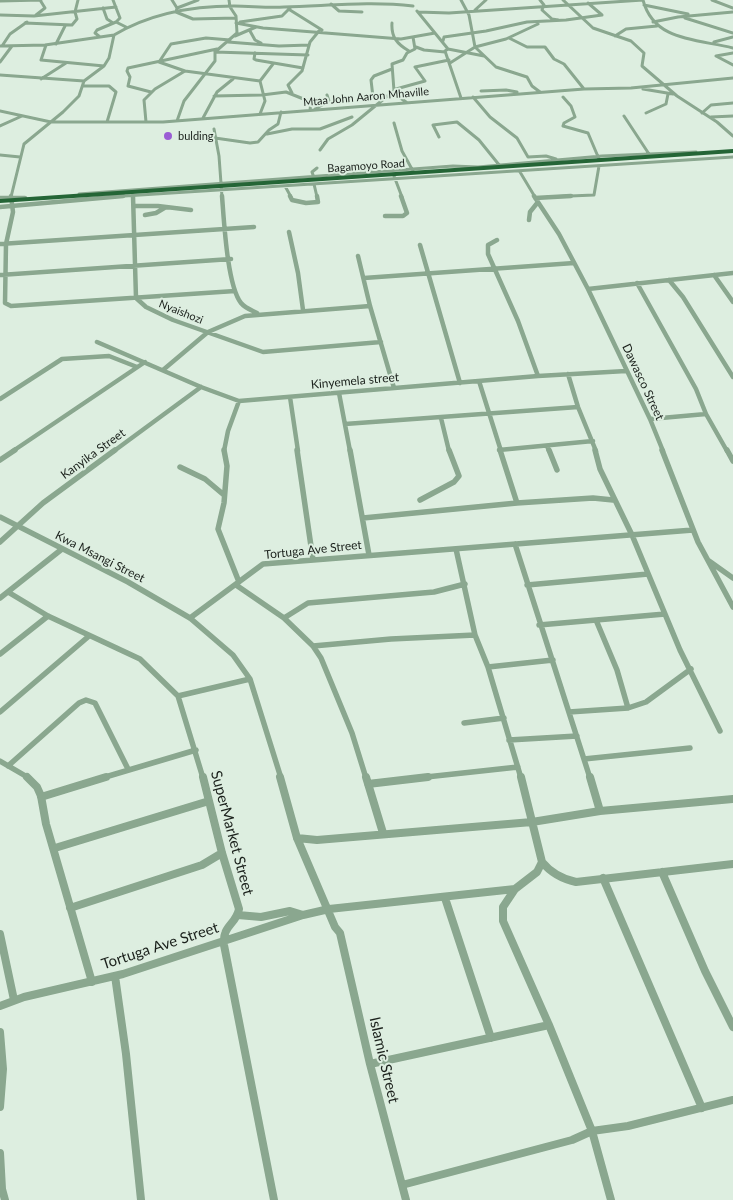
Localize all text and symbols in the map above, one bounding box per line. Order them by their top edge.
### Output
street label: Mtaa John Aaron Mhaville [302,85,430,109]
place label: bulding [178,129,214,143]
marker: bulding [162,130,174,142]
street label: Bagamoyo Road [327,157,405,175]
street label: Nyaishozi [157,297,205,327]
street label: Dawasco Street [619,342,667,422]
street label: Kinyemela street [310,370,400,392]
street label: Kanyika Street [58,426,128,482]
street label: Kwa Msangi Street [53,528,147,586]
street label: Tortuga Ave Street [264,538,362,562]
street label: SuperMarket Street [207,769,257,897]
street label: Tortuga Ave Street [99,919,221,973]
street label: Islamic Street [365,1015,403,1105]

